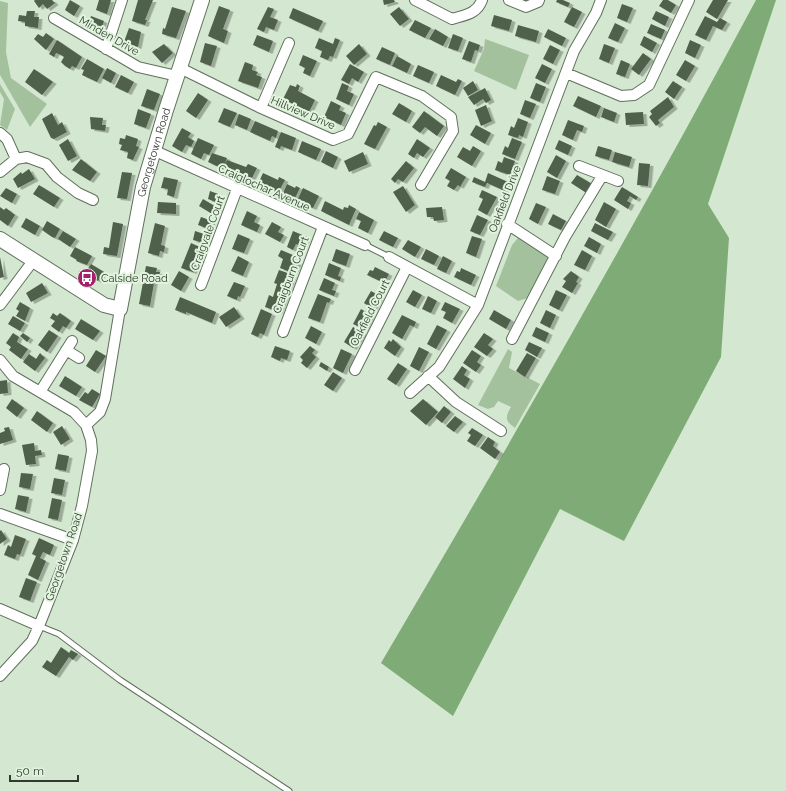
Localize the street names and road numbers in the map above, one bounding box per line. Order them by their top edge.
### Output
street label: Minden Drive [77,14,142,59]
street label: Hillview Drive [269,94,338,133]
street label: Georgetown Road [135,106,173,198]
street label: Craiglochar Avenue [216,162,312,214]
street label: Oakfield Drive [486,163,524,234]
street label: Craigvale Court [188,193,228,272]
street label: Craigburn Court [270,235,312,315]
street label: Oakfield Court [348,277,392,348]
street label: Georgetown Road [43,511,85,603]

